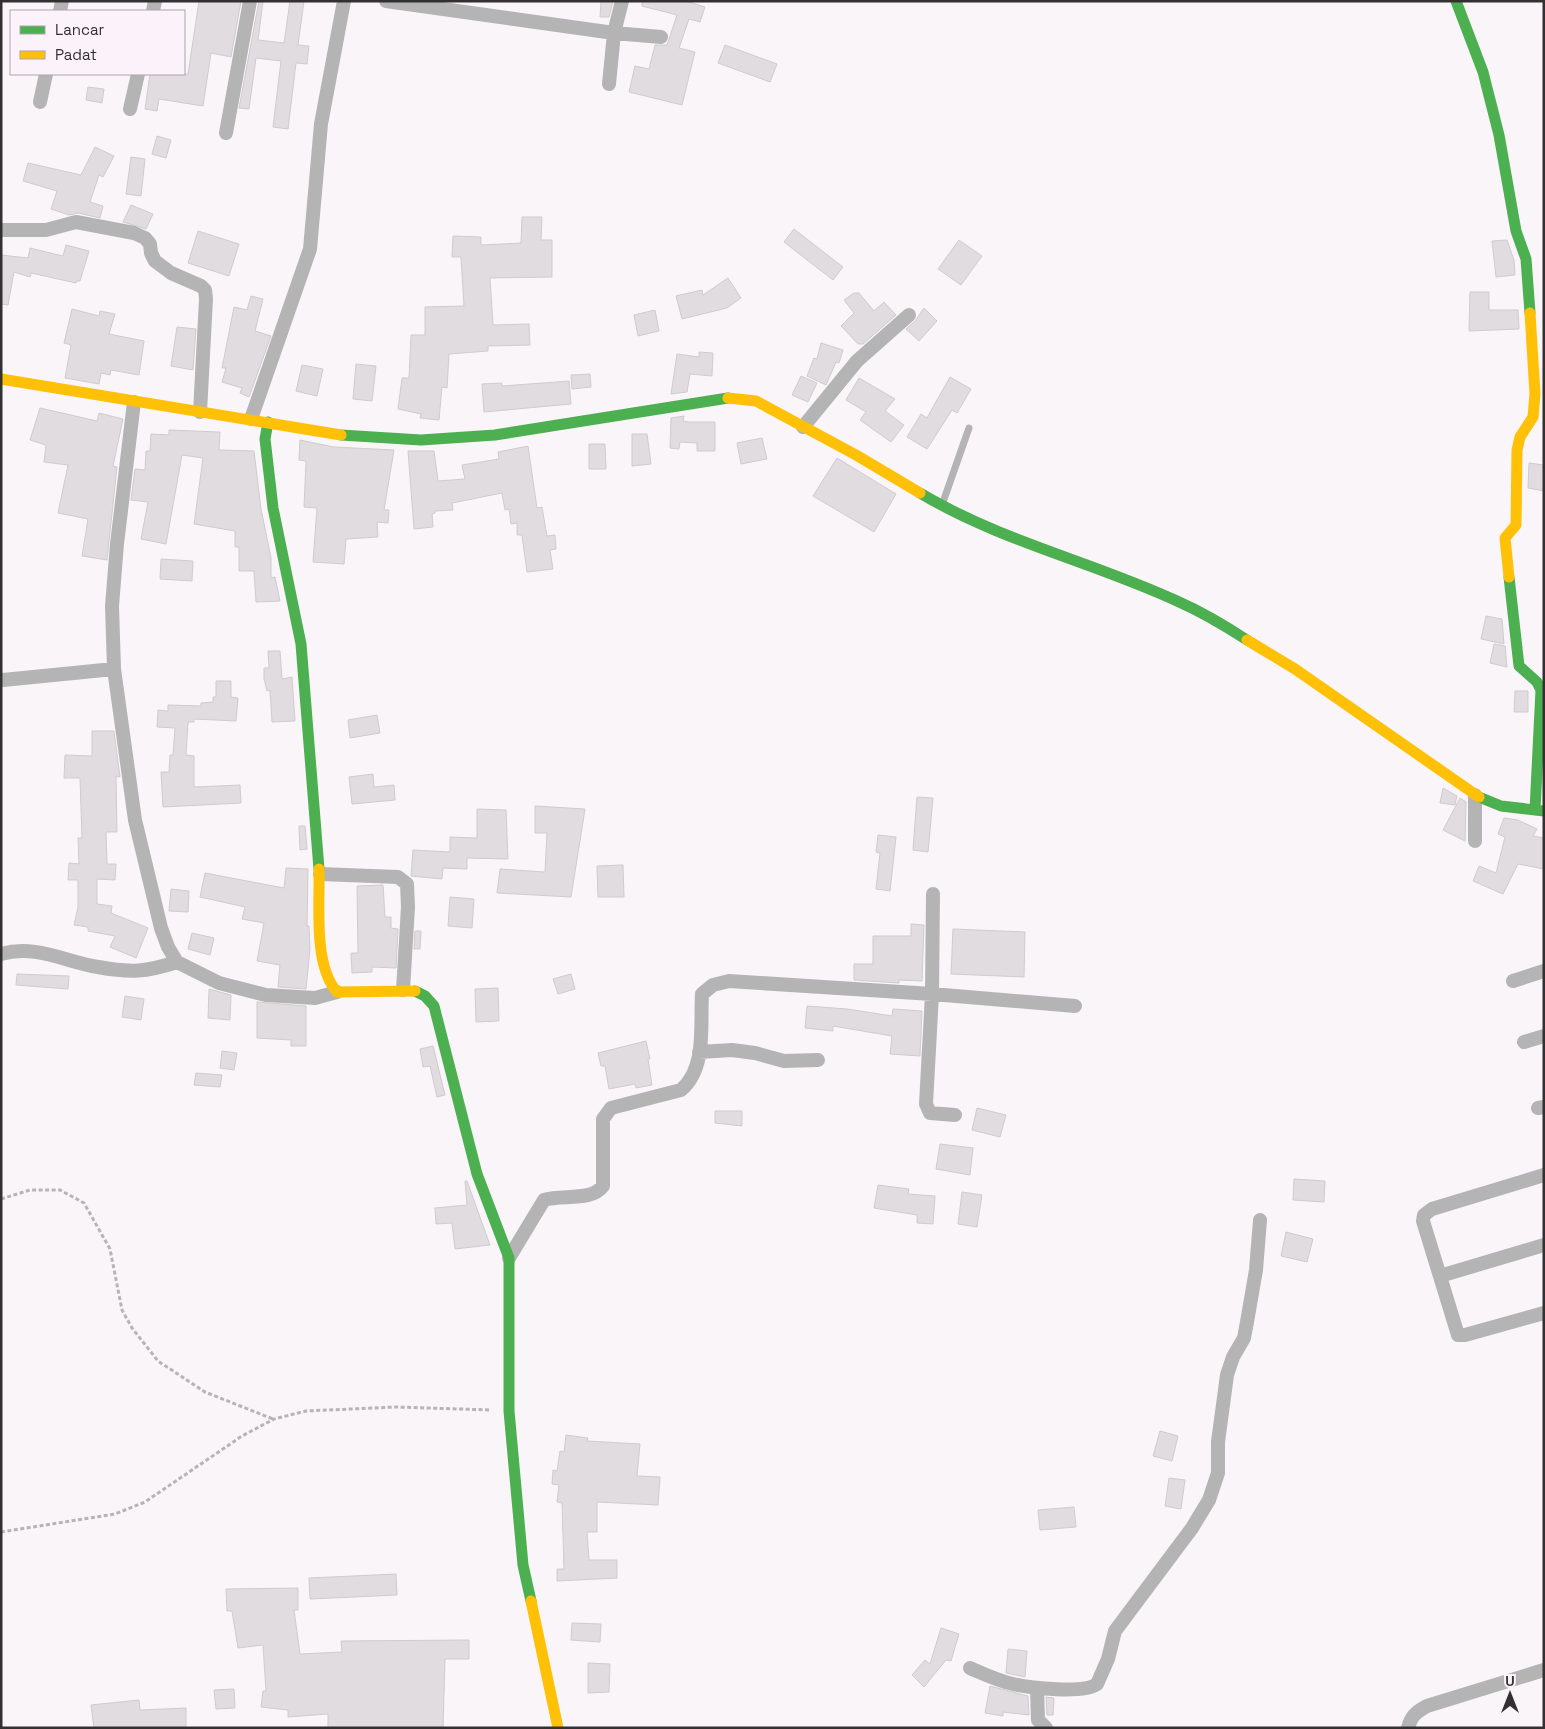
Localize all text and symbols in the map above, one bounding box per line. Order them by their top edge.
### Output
legend [10,10,185,75]
text: Lancar [55,20,105,39]
text: Padat [55,45,97,64]
north arrow [1485,1669,1535,1719]
text: U [1505,1672,1515,1690]

